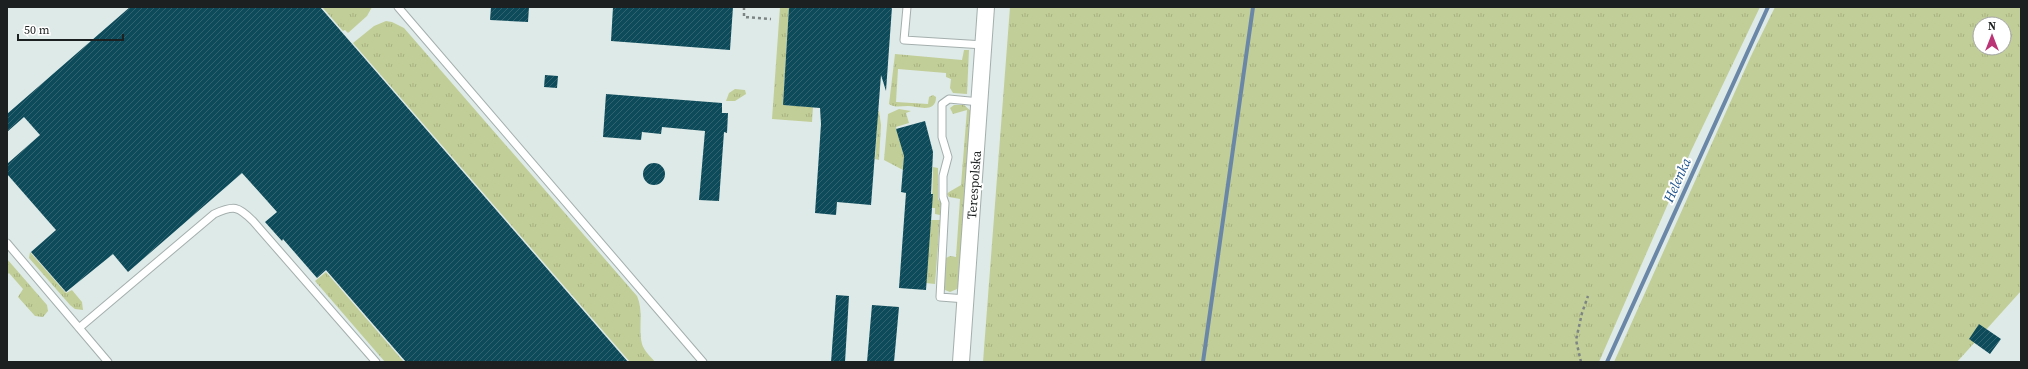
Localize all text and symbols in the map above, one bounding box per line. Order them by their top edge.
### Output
scale bar [18,16,123,42]
north arrow [1972,16,2012,56]
text: N [1988,19,1996,34]
text: 50 m [24,22,50,38]
street label: Terespolska [963,150,985,220]
water label: Helenka [1658,154,1696,207]

